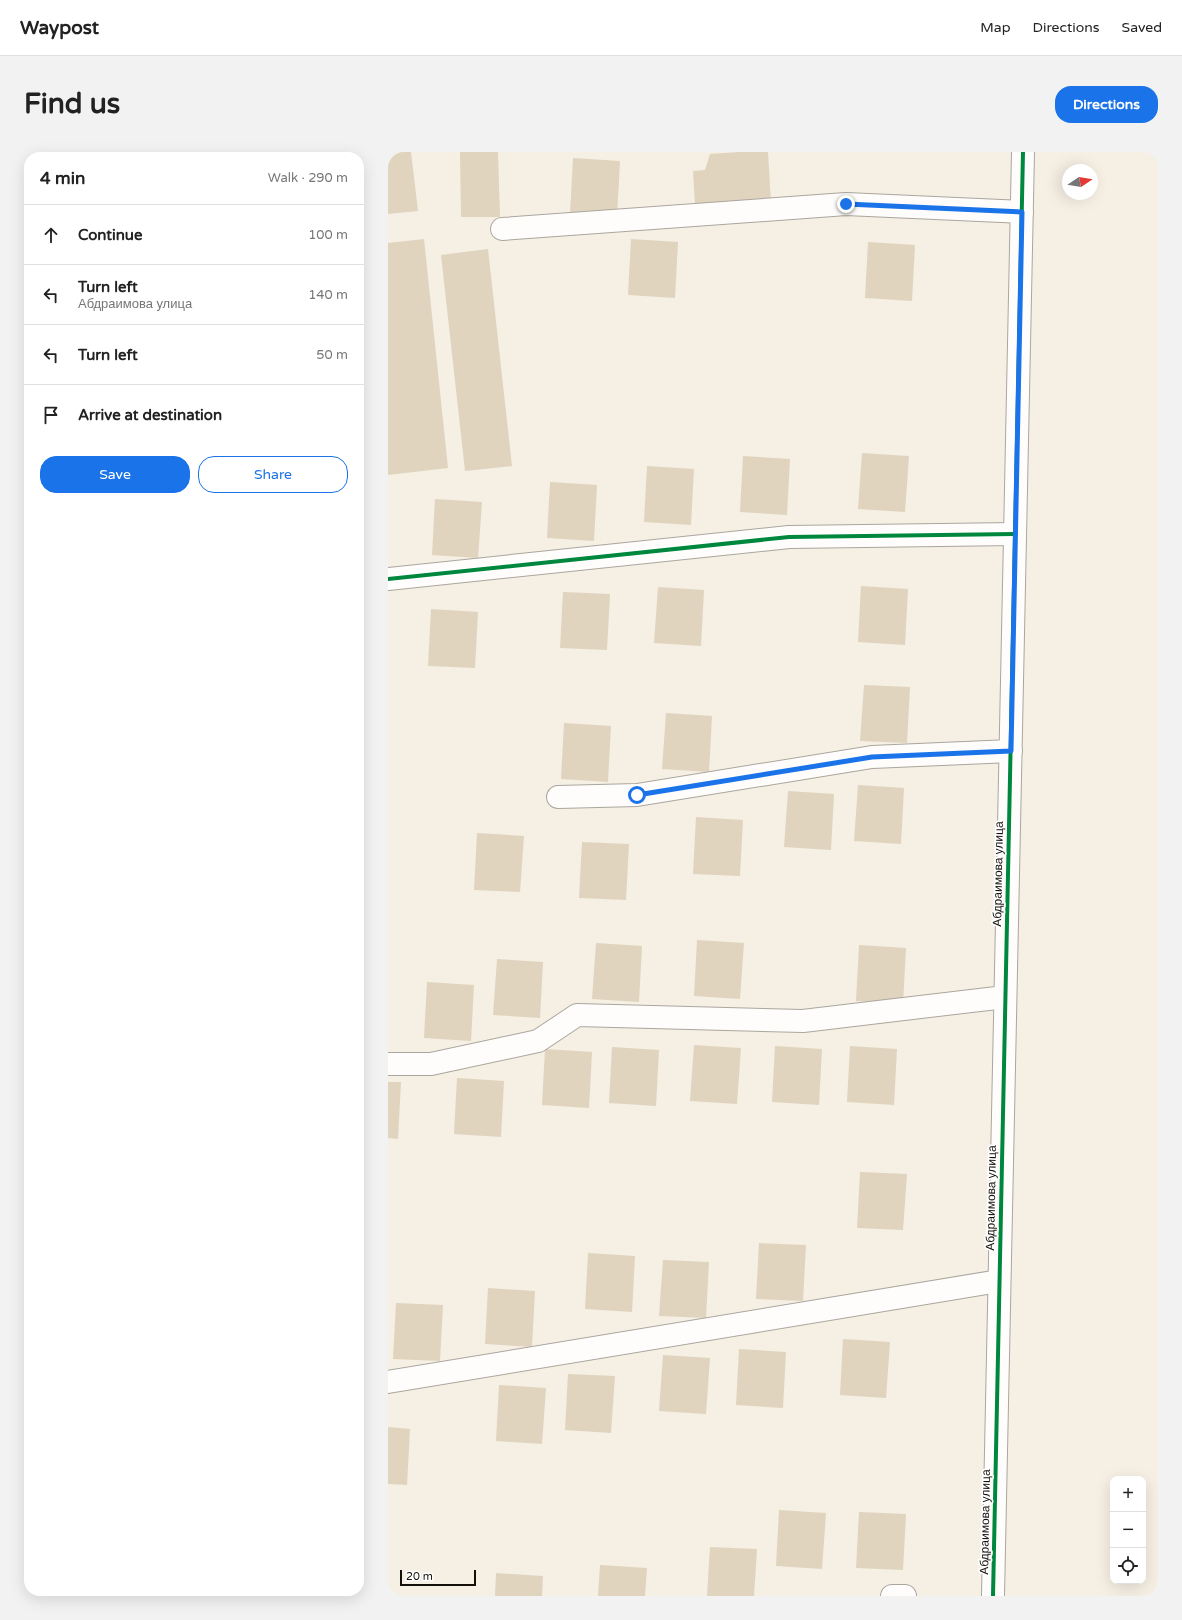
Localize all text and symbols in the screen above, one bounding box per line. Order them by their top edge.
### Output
text: Waypost [20,17,99,39]
text: Map [980,19,1011,36]
text: Directions [1033,19,1100,36]
text: Saved [1122,19,1162,36]
button: Directions [1055,86,1158,123]
text: Find us [24,87,120,121]
north arrow [1062,164,1098,200]
text: 4 min [40,168,85,189]
text: Walk · 290 m [268,170,348,186]
route end [837,195,855,213]
icon: ahead [40,224,62,246]
text: Continue [78,226,142,244]
text: 100 m [308,227,348,243]
text: Turn left [78,278,138,296]
icon: left [40,284,62,306]
text: 140 m [308,287,348,303]
text: Абдраимова улица [78,296,192,312]
icon: left [40,344,62,366]
text: Turn left [78,346,138,364]
text: 50 m [316,347,348,363]
icon: arrive [40,404,62,426]
text: Arrive at destination [78,406,222,424]
button: Save [40,456,190,493]
button: Share [198,456,348,493]
route start [628,786,646,804]
street label: Абдраимова улица [990,821,1006,927]
street label: Абдраимова улица [983,1145,999,1251]
street label: Абдраимова улица [977,1469,993,1575]
map controls [1110,1476,1146,1584]
button: + [1110,1476,1146,1512]
button: − [1110,1512,1146,1548]
button: locate [1110,1548,1146,1584]
scale bar [400,1568,476,1587]
text: 20 m [406,1570,433,1583]

